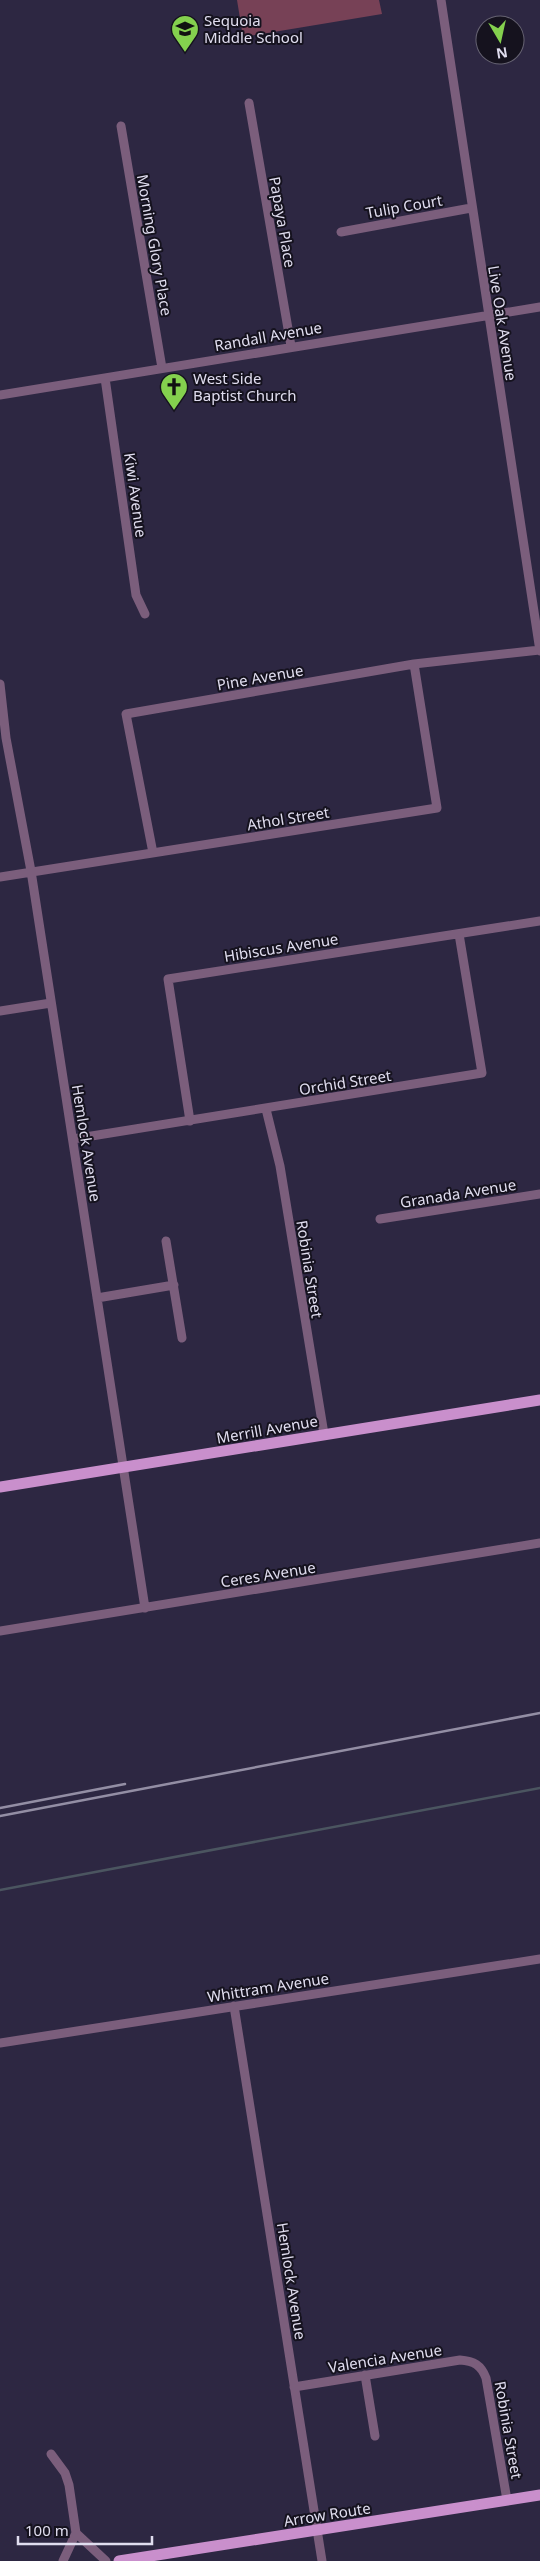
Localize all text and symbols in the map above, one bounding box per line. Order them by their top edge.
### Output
place label: Sequoia Middle School [204,10,303,47]
school or university icon: Sequoia Middle School [170,14,200,53]
north arrow [475,15,525,65]
text: N [495,43,509,64]
street label: Morning Glory Place [133,173,177,317]
street label: Papaya Place [265,175,301,269]
street label: Tulip Court [364,189,444,223]
street label: Live Oak Avenue [484,264,522,382]
street label: Randall Avenue [213,317,323,355]
place label: West Side Baptist Church [193,368,297,405]
church icon: West Side Baptist Church [159,372,189,411]
street label: Kiwi Avenue [120,451,152,539]
street label: Pine Avenue [215,660,305,694]
street label: Athol Street [245,802,331,834]
street label: Hibiscus Avenue [222,928,340,966]
street label: Orchid Street [298,1065,393,1099]
street label: Hemlock Avenue [68,1083,106,1203]
street label: Granada Avenue [399,1174,517,1212]
street label: Robinia Street [292,1219,328,1320]
street label: Merrill Avenue [215,1410,319,1448]
street label: Ceres Avenue [219,1557,317,1591]
street label: Whittram Avenue [206,1968,330,2006]
street label: Hemlock Avenue [273,2221,311,2341]
street label: Valencia Avenue [327,2339,443,2377]
street label: Robinia Street [491,2380,528,2481]
street label: Arrow Route [282,2497,372,2531]
scale bar [18,2514,151,2546]
text: 100 m [25,2520,69,2540]

